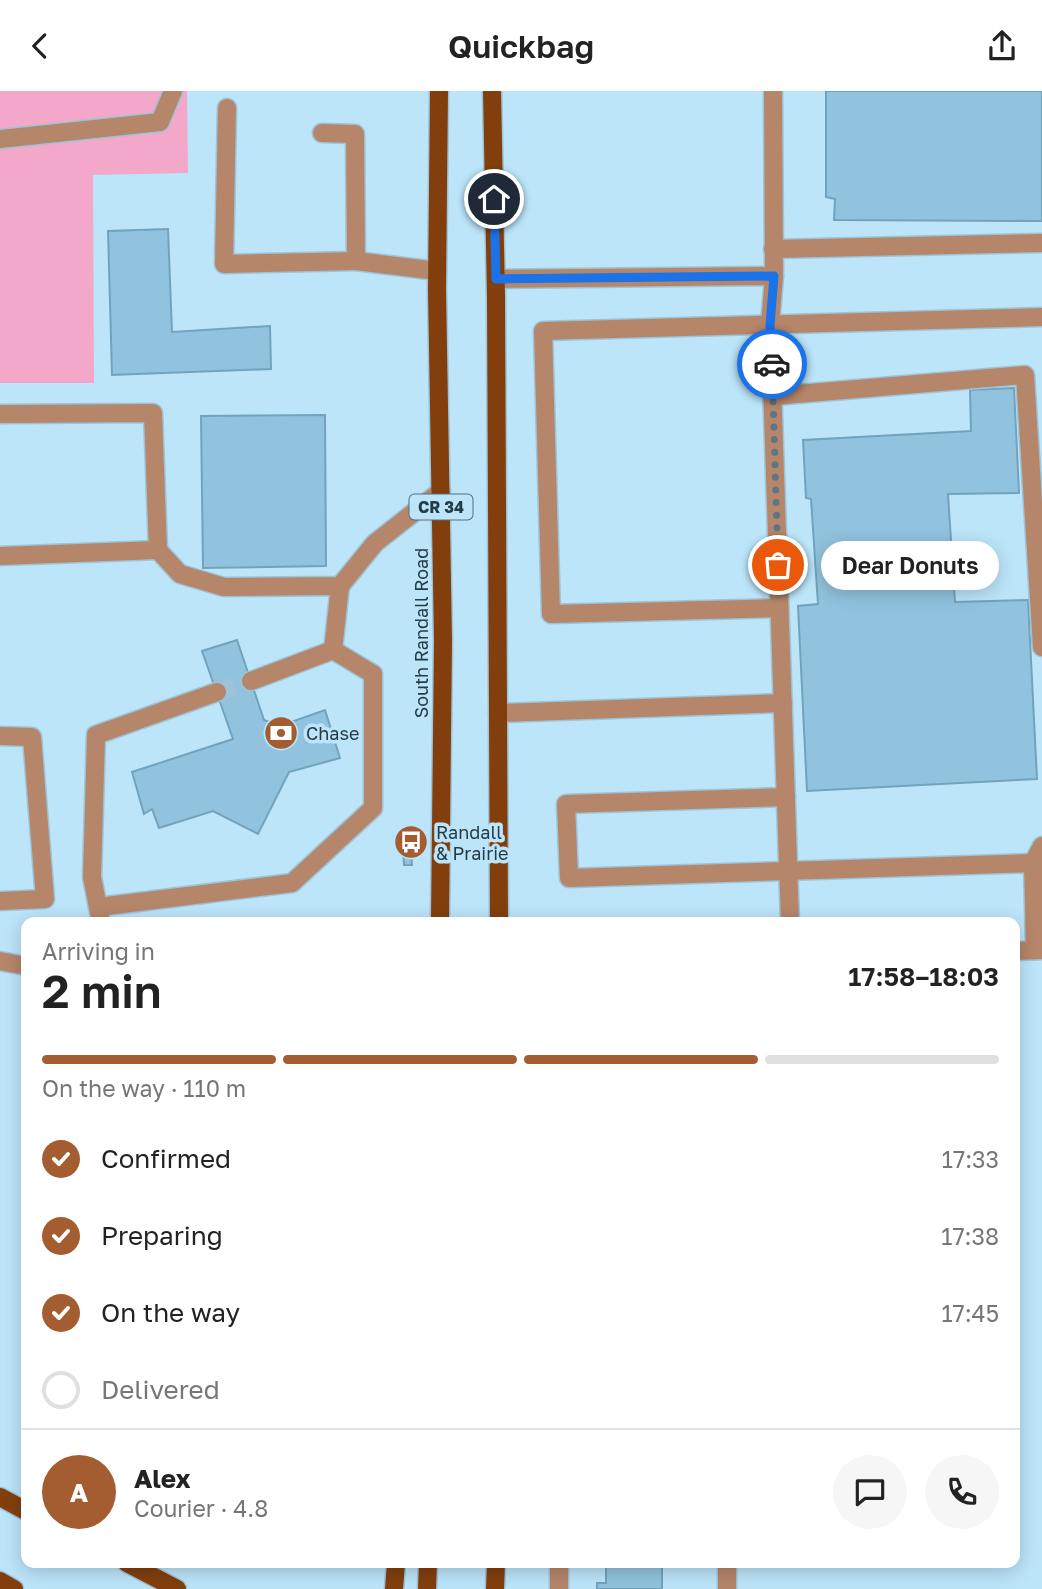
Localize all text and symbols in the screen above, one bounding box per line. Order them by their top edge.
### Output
icon: back [21,27,59,65]
text: Quickbag [448,27,594,65]
icon: share [983,27,1021,65]
pin [464,169,524,229]
icon: home [475,180,513,218]
courier [737,329,807,399]
icon: car [753,345,791,383]
road number: CR 34 [410,495,472,519]
pin [748,535,808,595]
callout: Dear Donuts [820,540,998,589]
icon: bag [759,546,797,584]
street label: South Randall Road [410,548,432,718]
text: Dear Donuts [841,551,979,579]
bank icon: Chase [262,714,300,752]
place label: Chase [306,722,359,744]
place label: Randall & Prairie [436,821,508,864]
bus stop icon: Randall & Prairie [392,823,430,861]
text: Arriving in [42,937,155,965]
text: 17:58–18:03 [848,961,999,992]
text: 2 min [42,963,162,1018]
text: On the way · 110 m [42,1074,246,1102]
icon: check [42,1140,80,1178]
text: Confirmed [101,1143,231,1174]
text: 17:33 [942,1145,999,1173]
icon: check [42,1217,80,1255]
text: Preparing [101,1220,223,1251]
text: 17:38 [941,1222,999,1250]
icon: check [42,1294,80,1332]
text: On the way [101,1297,240,1328]
text: 17:45 [941,1299,999,1327]
text: Delivered [101,1374,220,1405]
button: chat [833,1455,907,1529]
button: phone [925,1455,999,1529]
text: Alex [134,1463,191,1494]
text: A [70,1477,88,1508]
text: Courier · 4.8 [134,1494,268,1522]

